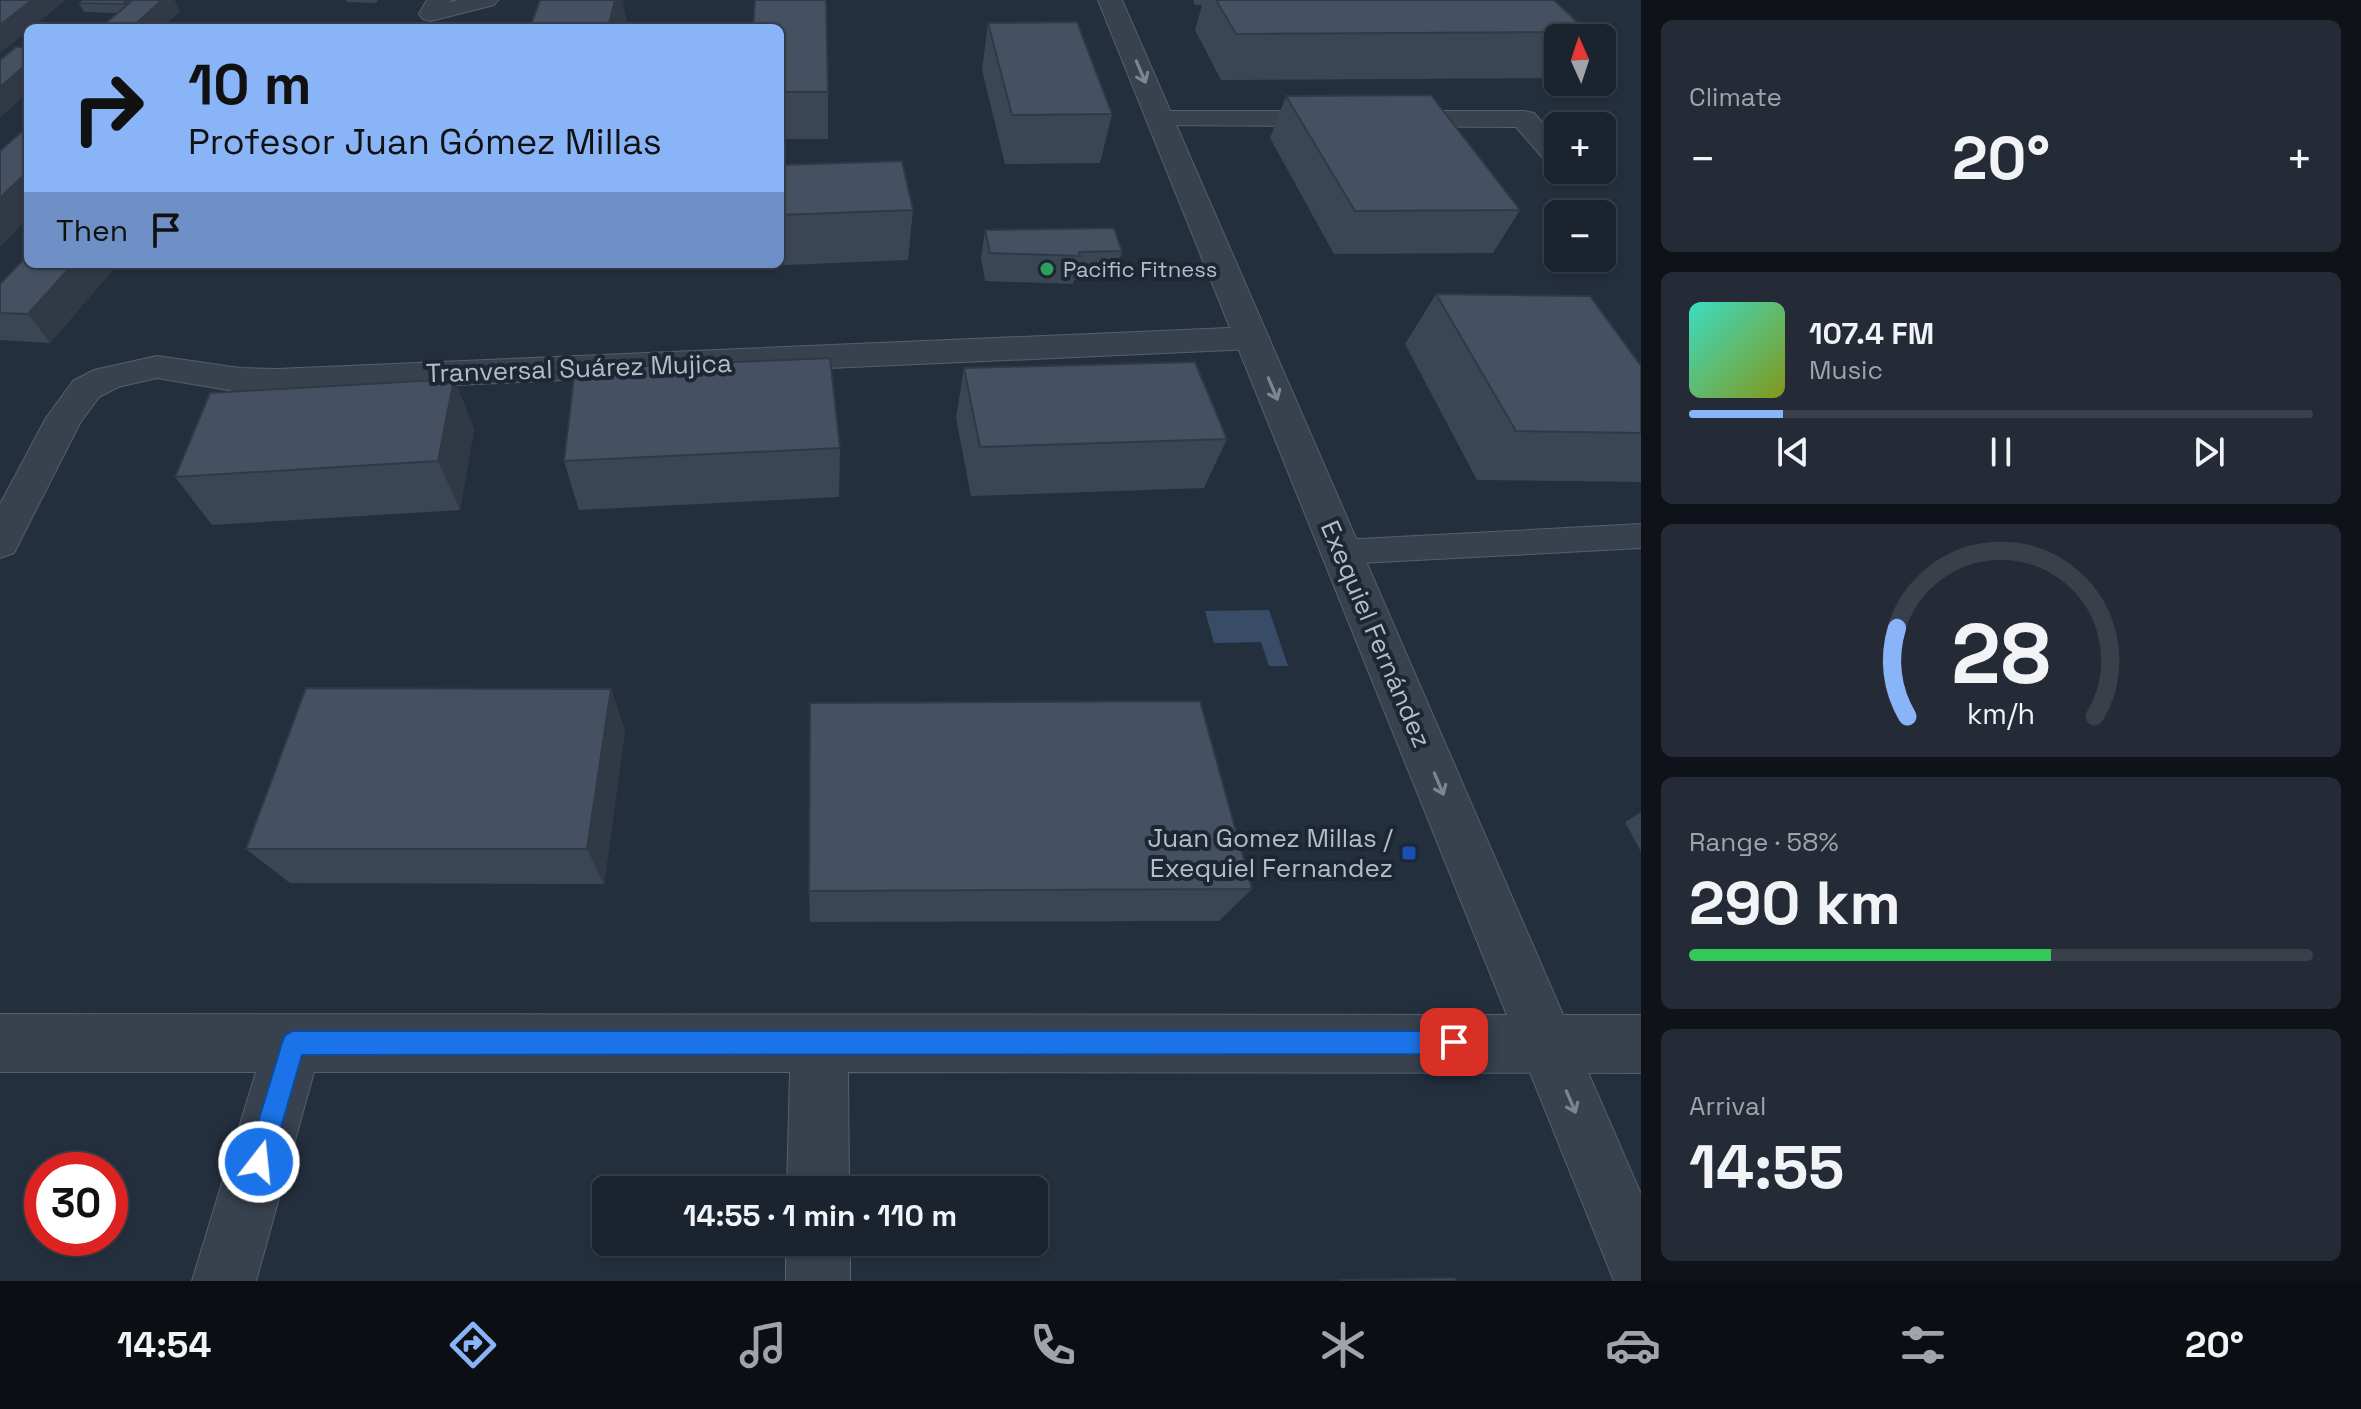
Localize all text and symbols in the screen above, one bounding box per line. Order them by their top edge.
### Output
north arrow [1544,24,1616,96]
map controls [1544,24,1616,272]
text: 10 m [188,49,312,120]
icon: right [56,56,160,160]
one-way arrow [1134,59,1149,84]
text: Climate [1689,80,1782,114]
button: + [1544,112,1616,184]
text: Profesor Juan Gómez Millas [188,119,662,165]
text: 20° [1952,120,2050,197]
text: − [1689,131,1716,187]
text: + [2286,131,2313,187]
button: − [1544,200,1616,272]
icon: arrive [144,208,188,252]
text: Then [56,211,128,250]
place label: Pacific Fitness [1063,255,1217,283]
marker: Pacific Fitness [1038,260,1056,278]
text: 107.4 FM [1809,314,1934,353]
street label: Tranversal Suárez Mujica [425,346,733,390]
text: Music [1809,353,1883,387]
one-way arrow [1267,376,1282,401]
icon: previous [1771,430,1815,474]
icon: pause [1979,430,2023,474]
icon: next [2187,430,2231,474]
street label: Exequiel Fernández [1313,515,1439,753]
text: 28 [1951,600,2051,706]
text: km/h [1967,696,2035,732]
one-way arrow [1432,771,1447,796]
place label: Juan Gomez Millas / Exequiel Fernandez [1148,821,1393,885]
text: Range · 58% [1689,825,1838,859]
marker: Juan Gomez Millas / Exequiel Fernandez [1400,844,1418,862]
text: 290 km [1689,865,1901,942]
pin [1420,1008,1488,1076]
icon: arrive [1432,1020,1476,1064]
one-way arrow [1565,1089,1579,1113]
text: Arrival [1689,1089,1766,1123]
position arrow [217,1120,301,1204]
text: 14:55 [1689,1129,1844,1206]
speed limit sign: 30 [24,1152,128,1256]
text: 14:55 · 1 min · 110 m [683,1196,957,1235]
icon: directions [445,1317,501,1373]
icon: music [735,1317,791,1373]
icon: phone [1025,1317,1081,1373]
icon: climate [1315,1317,1371,1373]
icon: car [1605,1317,1661,1373]
icon: filters [1895,1317,1951,1373]
text: 14:54 [117,1322,211,1368]
text: 20° [2185,1322,2244,1368]

